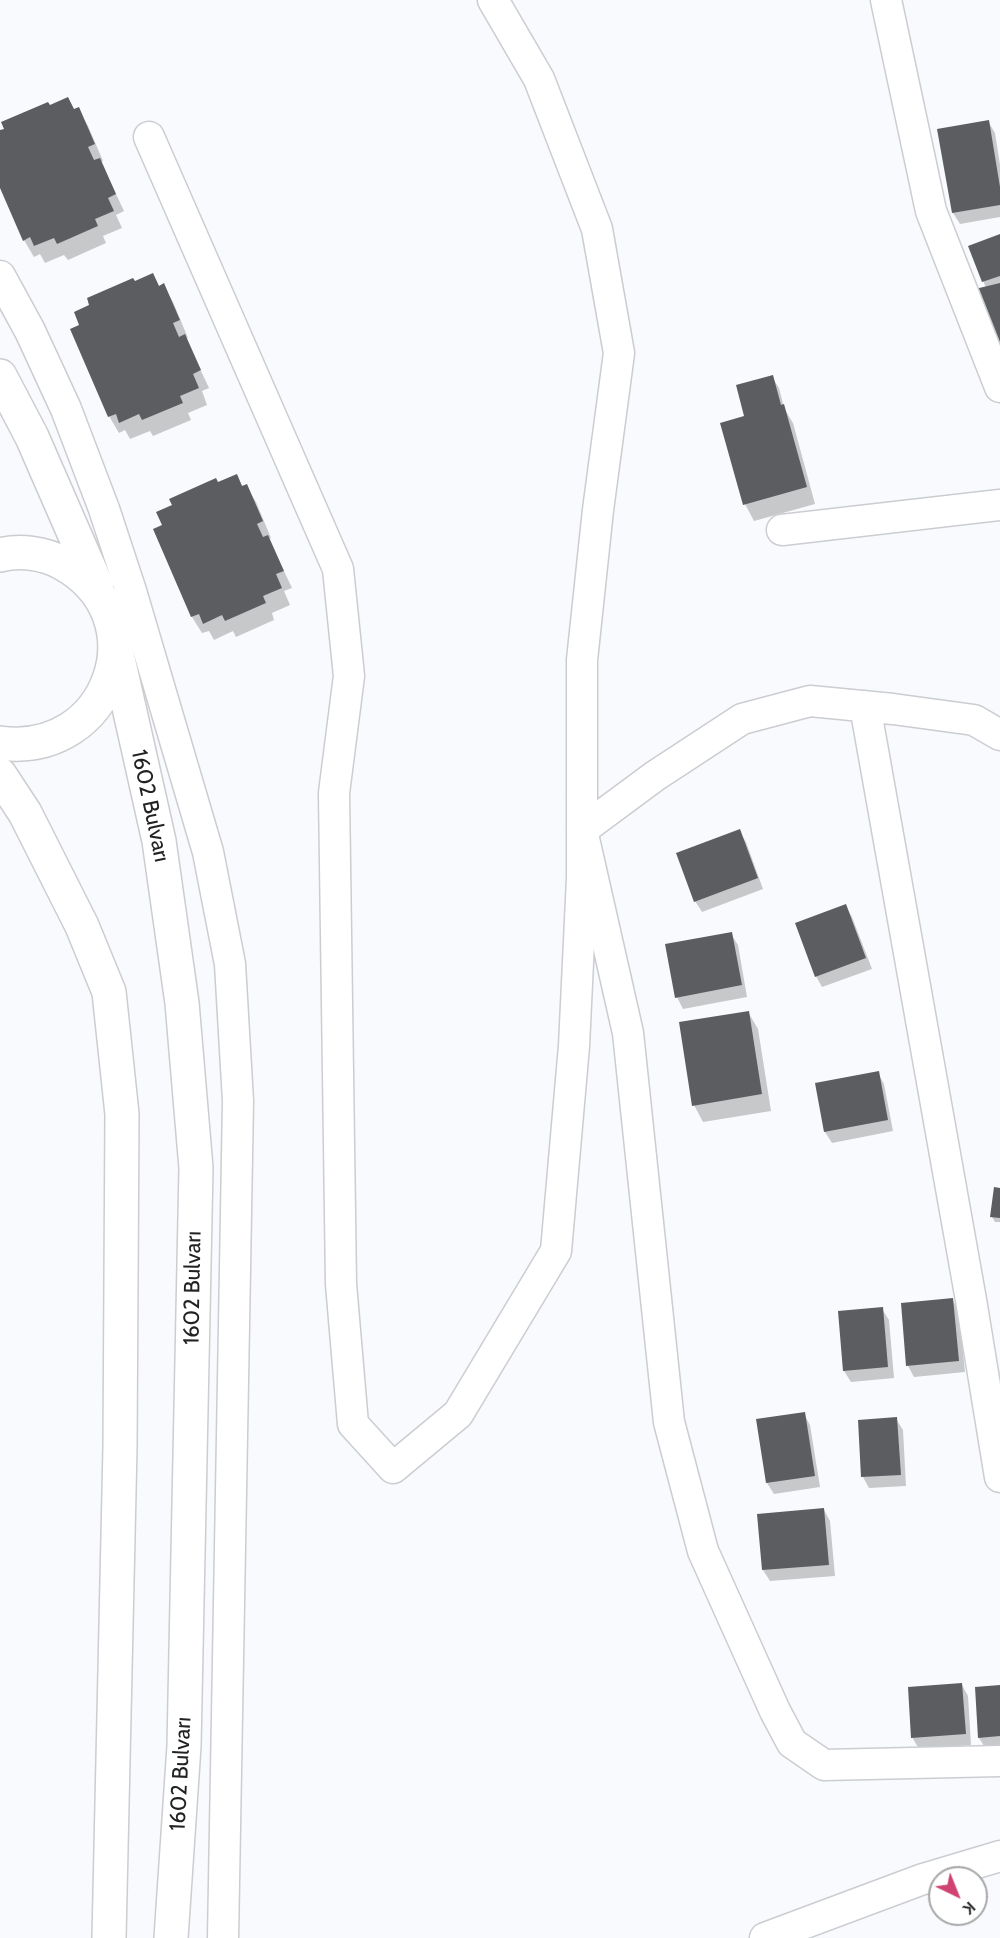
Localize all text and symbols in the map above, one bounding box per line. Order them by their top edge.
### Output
street label: 1602 Bulvarı [125,748,175,864]
street label: 1602 Bulvarı [179,1231,207,1345]
street label: 1602 Bulvarı [165,1716,197,1832]
north arrow [928,1866,988,1926]
text: K [959,1898,979,1918]

